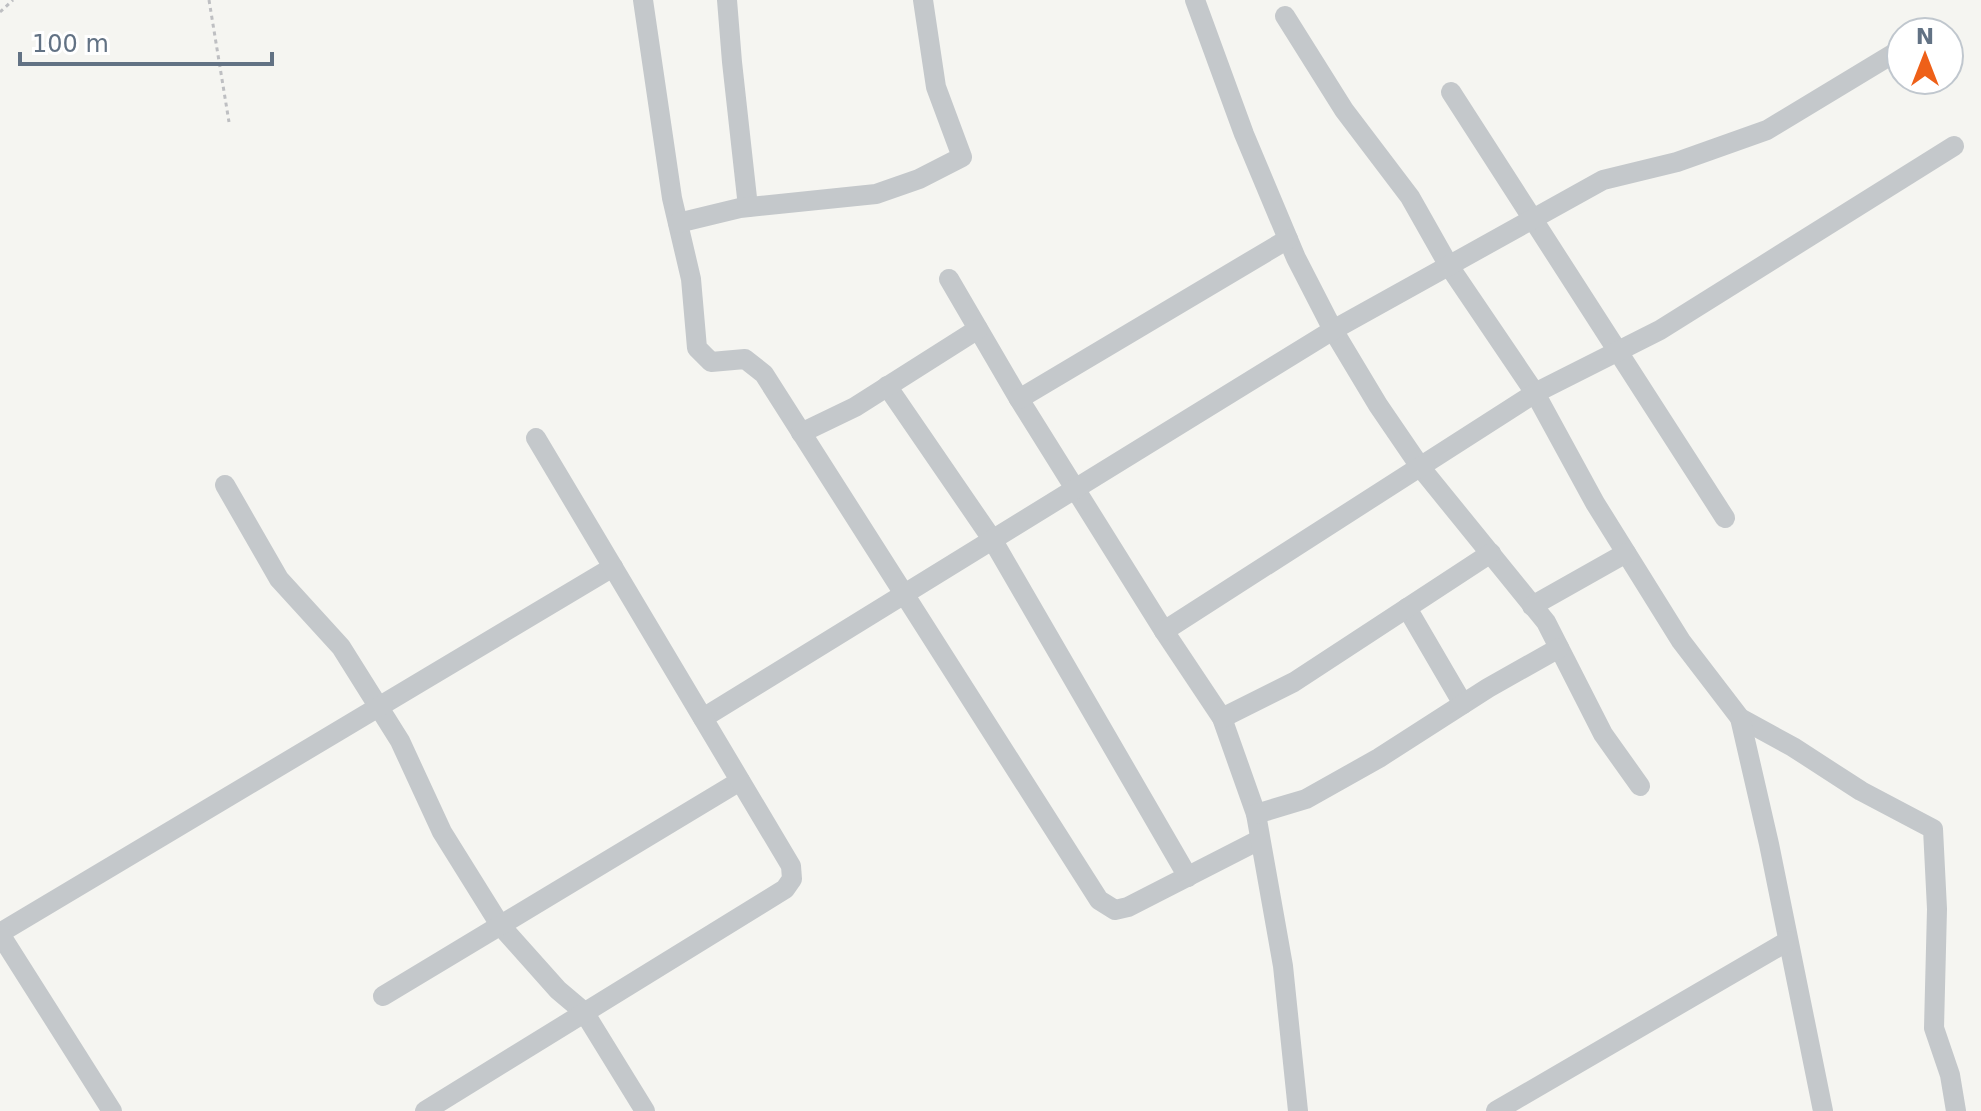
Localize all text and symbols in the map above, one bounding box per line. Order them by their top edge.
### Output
scale bar [20,16,272,66]
north arrow [1885,16,1965,96]
text: N [1916,24,1934,49]
text: 100 m [32,30,109,58]

